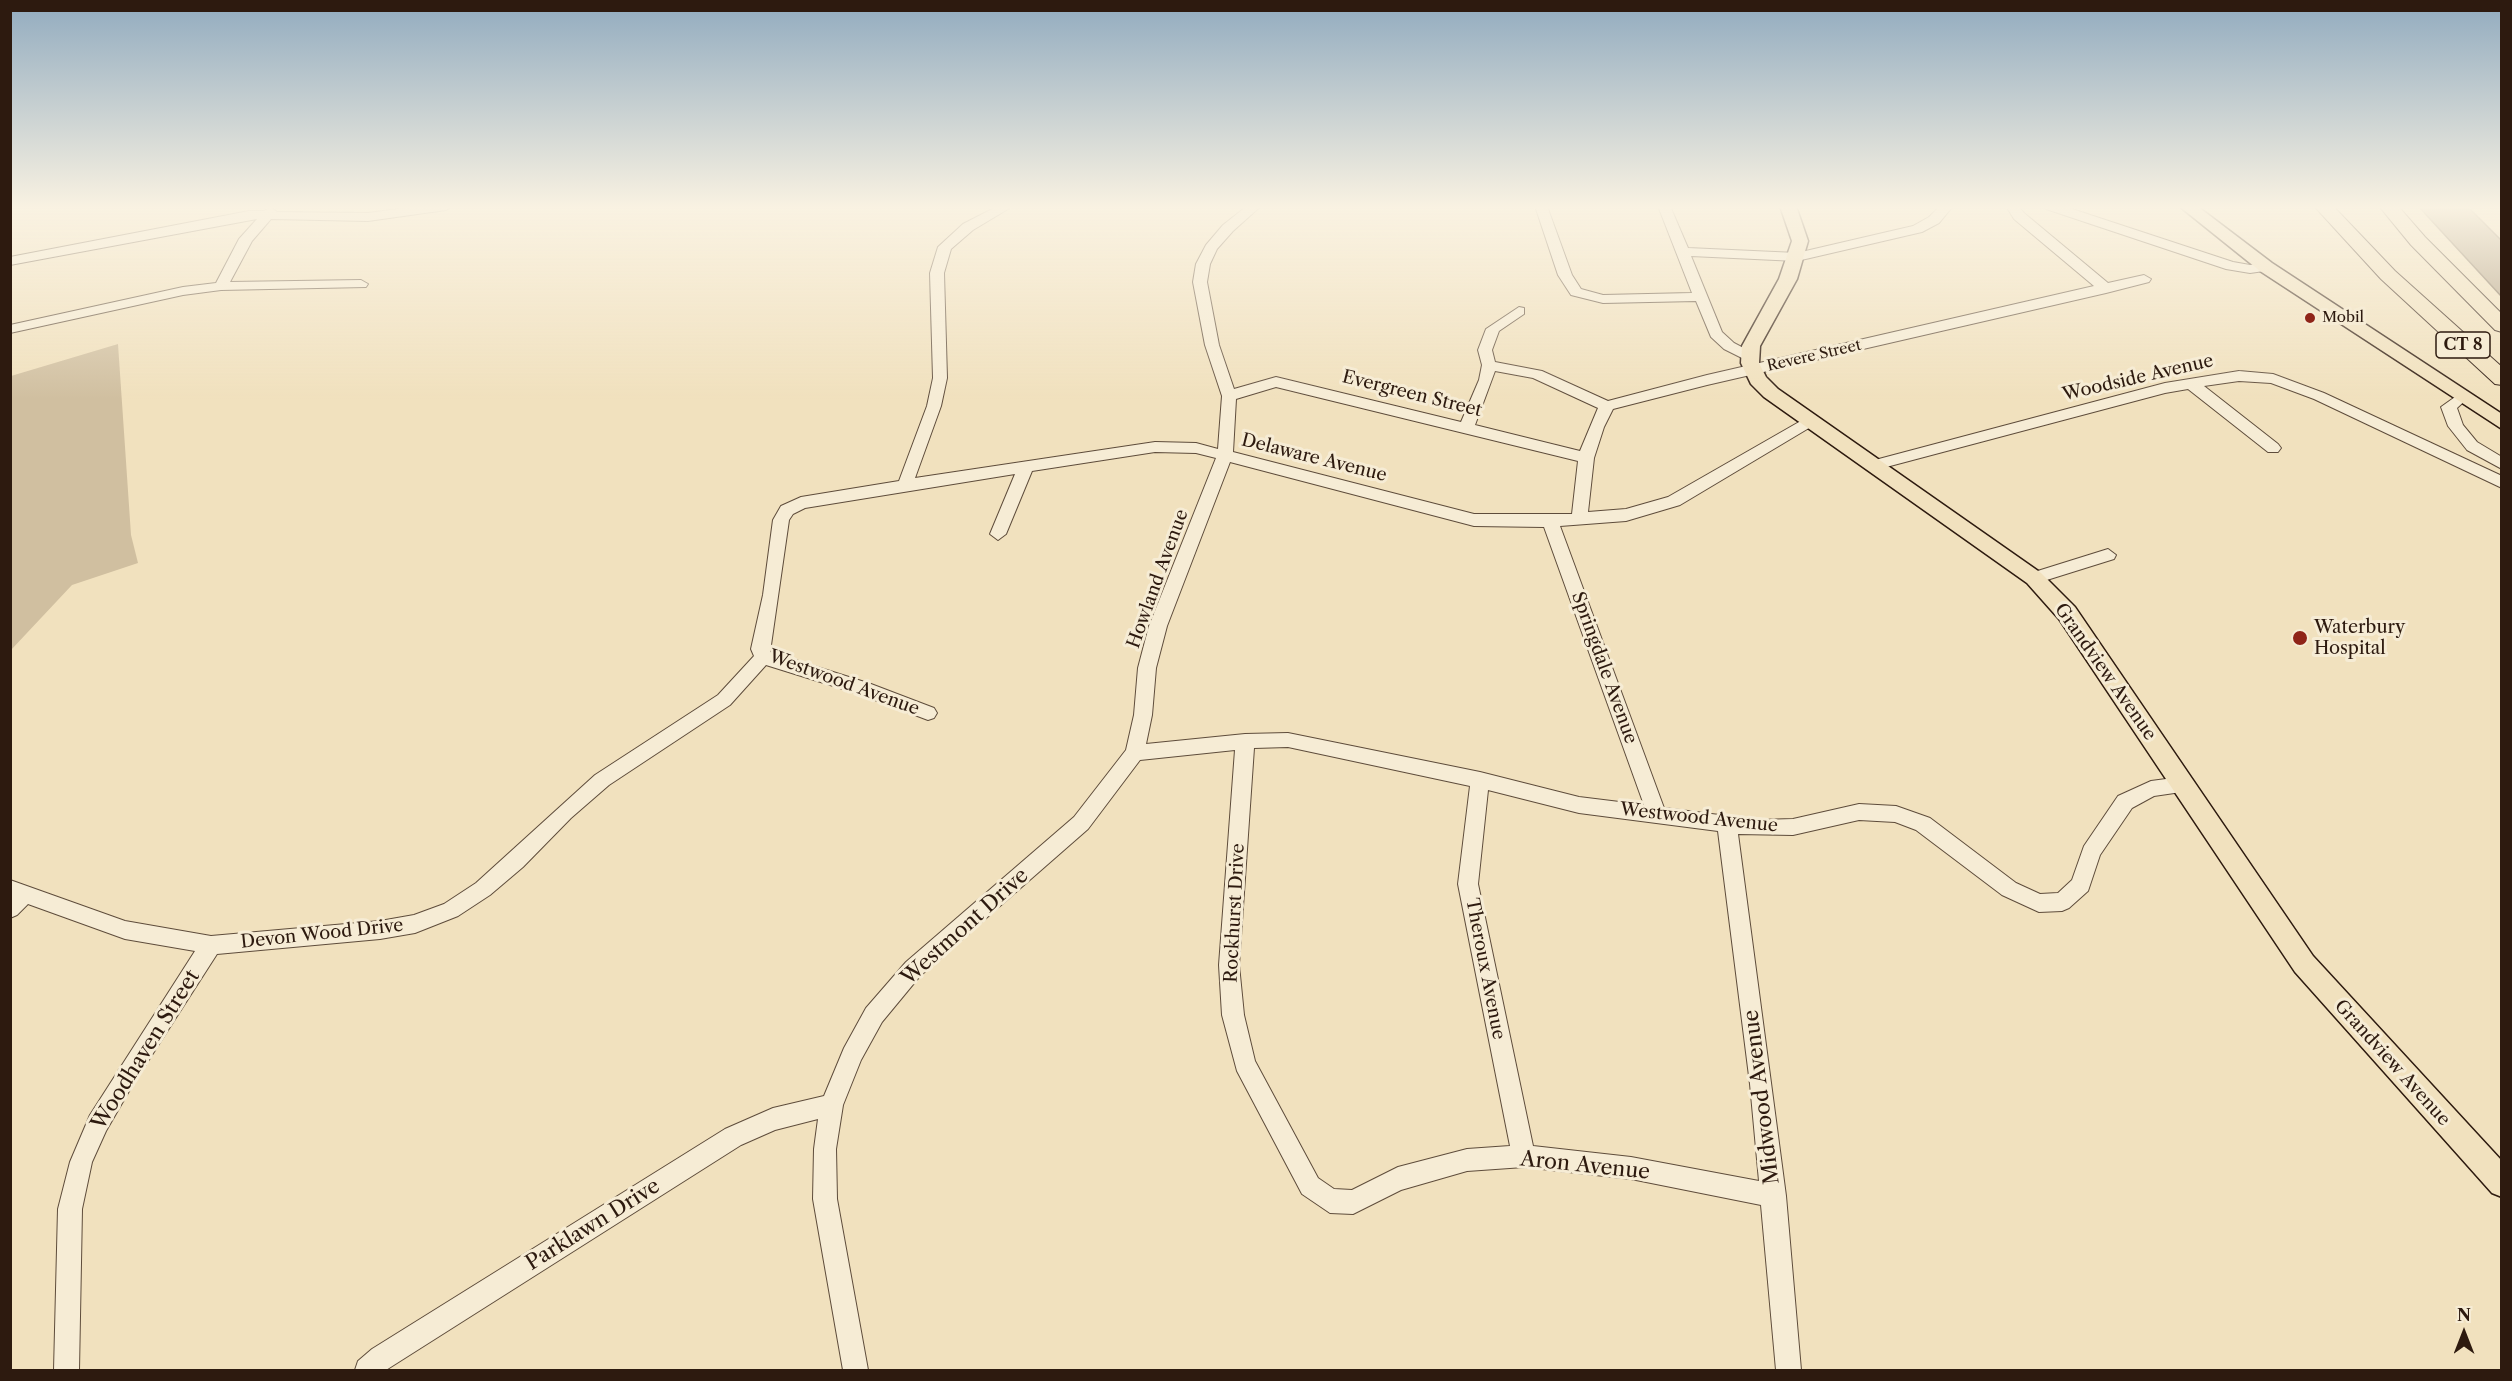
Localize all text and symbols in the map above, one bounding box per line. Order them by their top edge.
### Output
place label: Mobil [2322,309,2364,327]
marker: Mobil [2303,311,2317,325]
road number: CT 8 [2436,332,2490,358]
street label: Revere Street [1765,336,1863,376]
street label: Woodside Avenue [2060,350,2216,406]
street label: Evergreen Street [1340,366,1484,422]
street label: Delaware Avenue [1239,429,1389,487]
street label: Howland Avenue [1123,507,1193,651]
street label: Springdale Avenue [1566,589,1642,747]
street label: Grandview Avenue [2050,599,2160,745]
place label: Waterbury Hospital [2314,617,2405,660]
marker: Waterbury Hospital [2291,629,2309,647]
street label: Westwood Avenue [766,646,922,720]
street label: Westwood Avenue [1619,799,1779,837]
street label: Rockhurst Drive [1221,843,1249,983]
street label: Westmont Drive [896,863,1034,991]
street label: Theroux Avenue [1461,896,1509,1042]
street label: Devon Wood Drive [240,915,404,953]
street label: Woodhaven Street [87,965,205,1135]
street label: Grandview Avenue [2330,995,2454,1131]
street label: Midwood Avenue [1739,1008,1785,1186]
street label: Aron Avenue [1519,1147,1651,1185]
street label: Parklawn Drive [521,1174,665,1276]
north arrow [2434,1303,2494,1363]
text: N [2457,1305,2471,1325]

